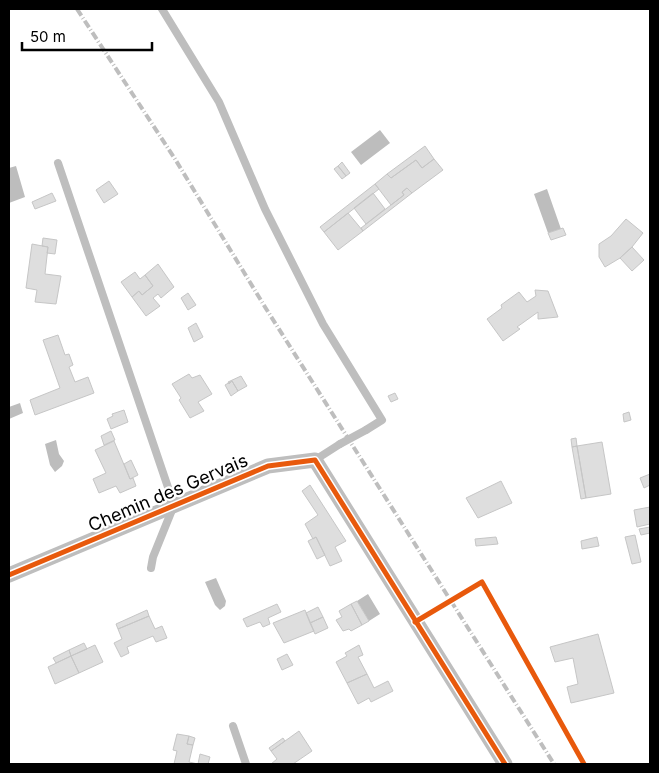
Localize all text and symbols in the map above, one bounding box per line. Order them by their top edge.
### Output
scale bar [22,20,152,52]
text: 50 m [30,27,66,46]
street label: Chemin des Gervais [85,449,251,536]

